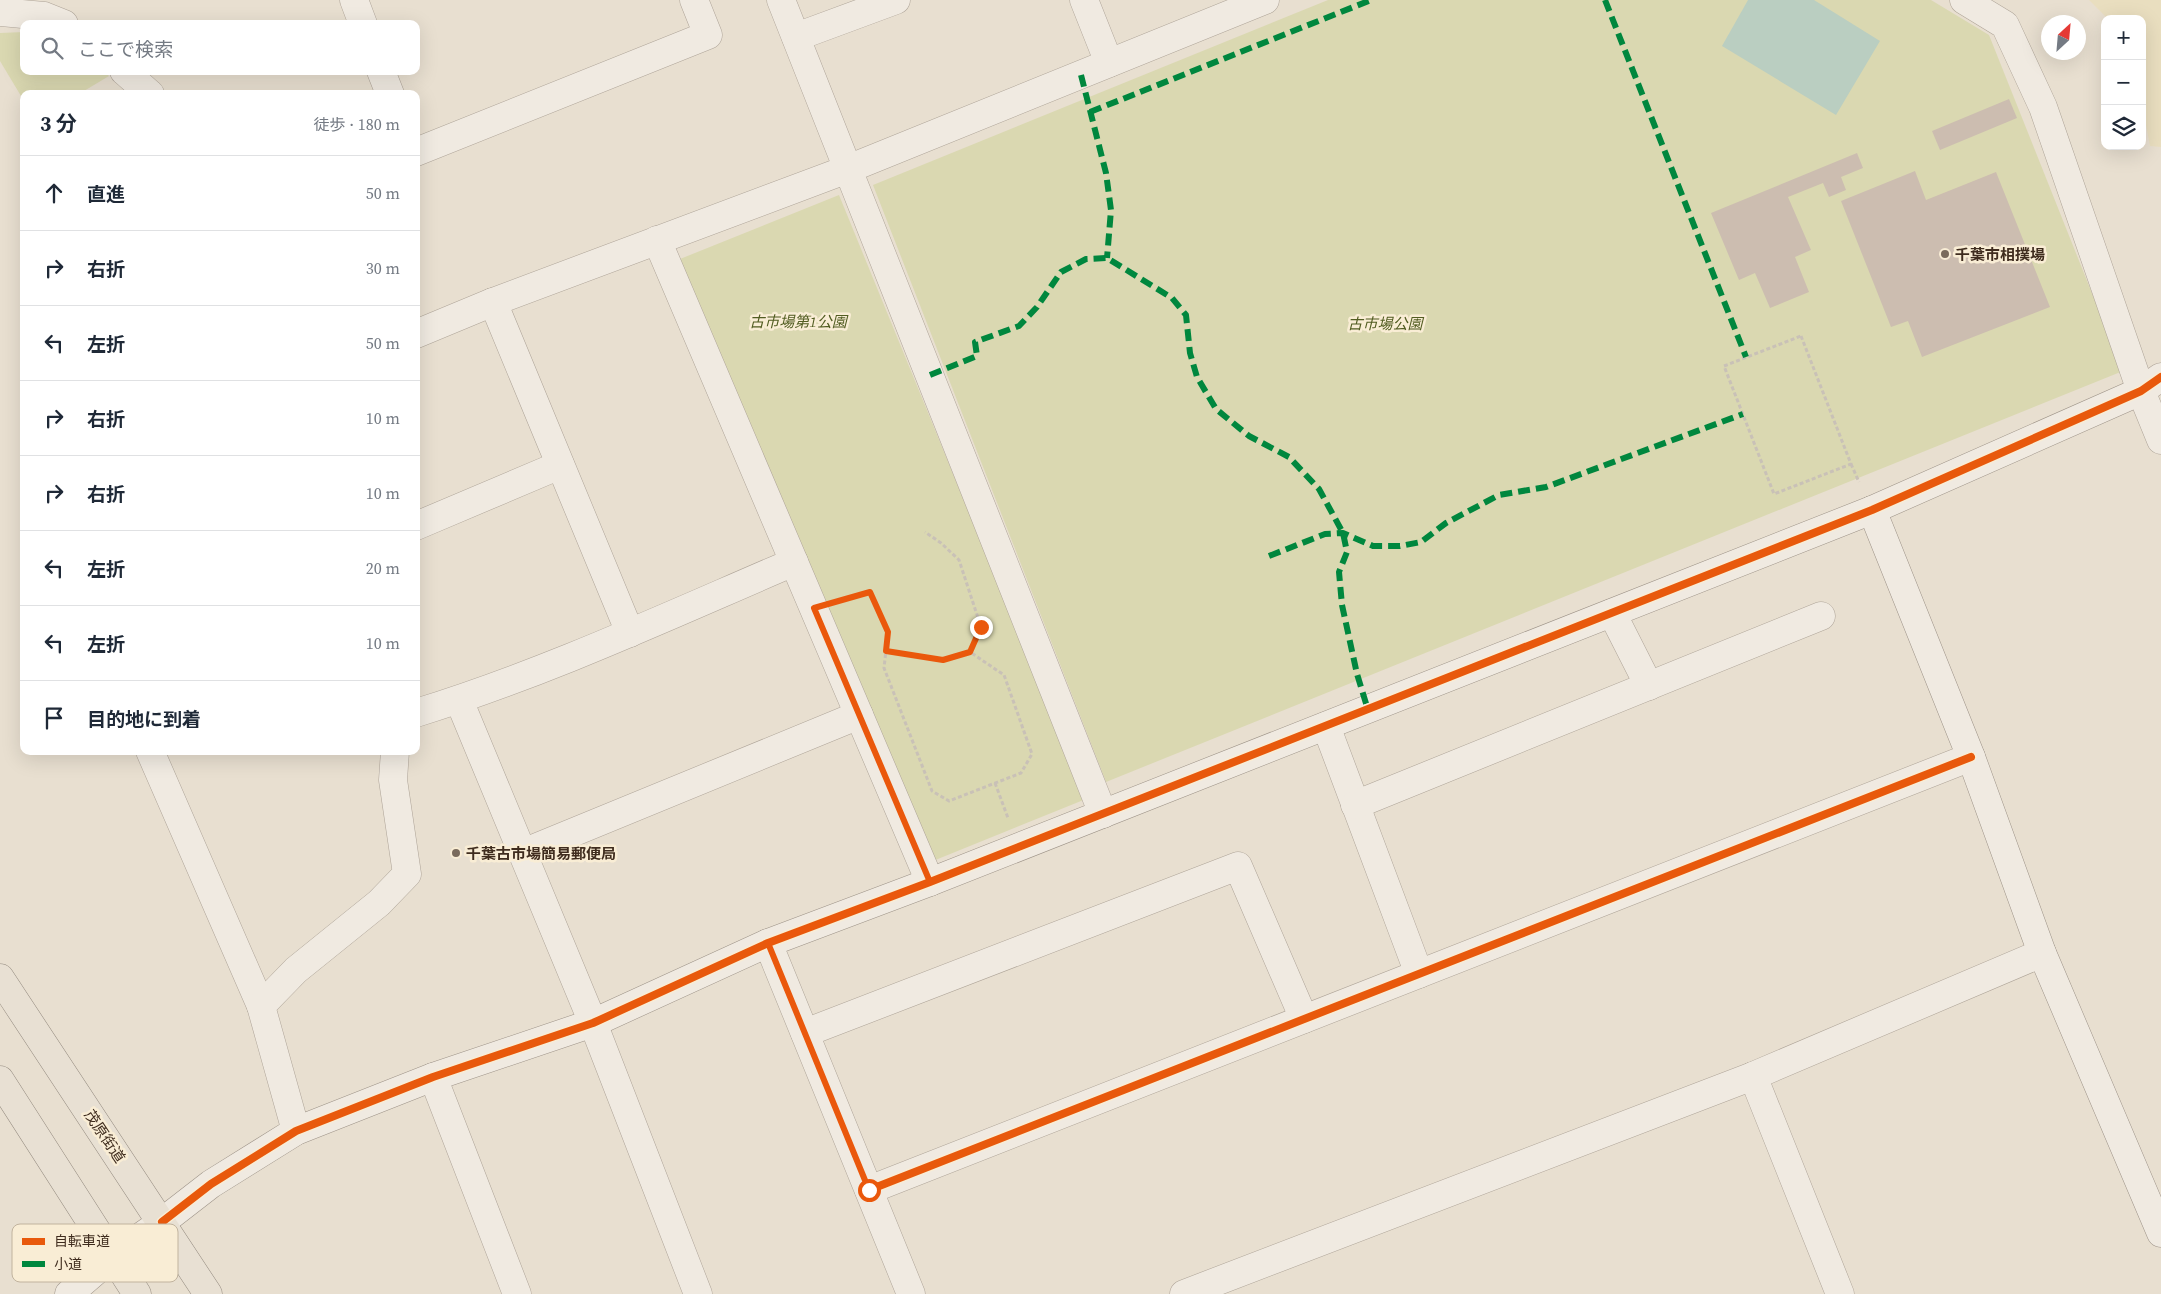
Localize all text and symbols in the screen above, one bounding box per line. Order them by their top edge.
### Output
north arrow [2041,15,2086,60]
map controls [2101,15,2146,150]
button: + [2101,15,2146,60]
search box [20,20,420,75]
icon: search [38,34,66,62]
text: ここで検索 [78,36,173,62]
button: − [2101,60,2146,105]
button: layers [2101,105,2146,150]
text: 3 分 [40,109,77,138]
text: 徒歩 · 180 m [314,113,400,135]
icon: ahead [40,179,68,207]
text: 直進 [87,181,125,207]
text: 50 m [366,182,400,204]
place label: 千葉市相撲場 [1955,244,2045,265]
marker: 千葉市相撲場 [1939,248,1951,260]
icon: right [40,254,68,282]
text: 右折 [87,256,125,282]
text: 30 m [366,257,400,279]
park label: 古市場第1公園 [749,311,849,332]
park label: 古市場公園 [1347,313,1424,334]
icon: left [40,329,68,357]
text: 左折 [87,331,125,357]
text: 50 m [366,332,400,354]
icon: right [40,404,68,432]
text: 右折 [87,406,125,432]
text: 10 m [366,407,400,429]
icon: right [40,479,68,507]
text: 右折 [87,481,125,507]
text: 10 m [366,482,400,504]
icon: left [40,554,68,582]
text: 左折 [87,556,125,582]
text: 20 m [366,557,400,579]
route end [970,616,993,639]
icon: left [40,629,68,657]
text: 左折 [87,631,125,657]
text: 10 m [366,632,400,654]
icon: arrive [40,704,68,732]
text: 目的地に到着 [87,706,201,732]
place label: 千葉古市場簡易郵便局 [466,843,616,864]
marker: 千葉古市場簡易郵便局 [450,847,462,859]
street label: 茂原街道 [80,1105,130,1167]
route start [858,1179,881,1202]
legend [12,1224,178,1282]
text: 自転車道 [54,1231,110,1251]
text: 小道 [54,1254,82,1274]

